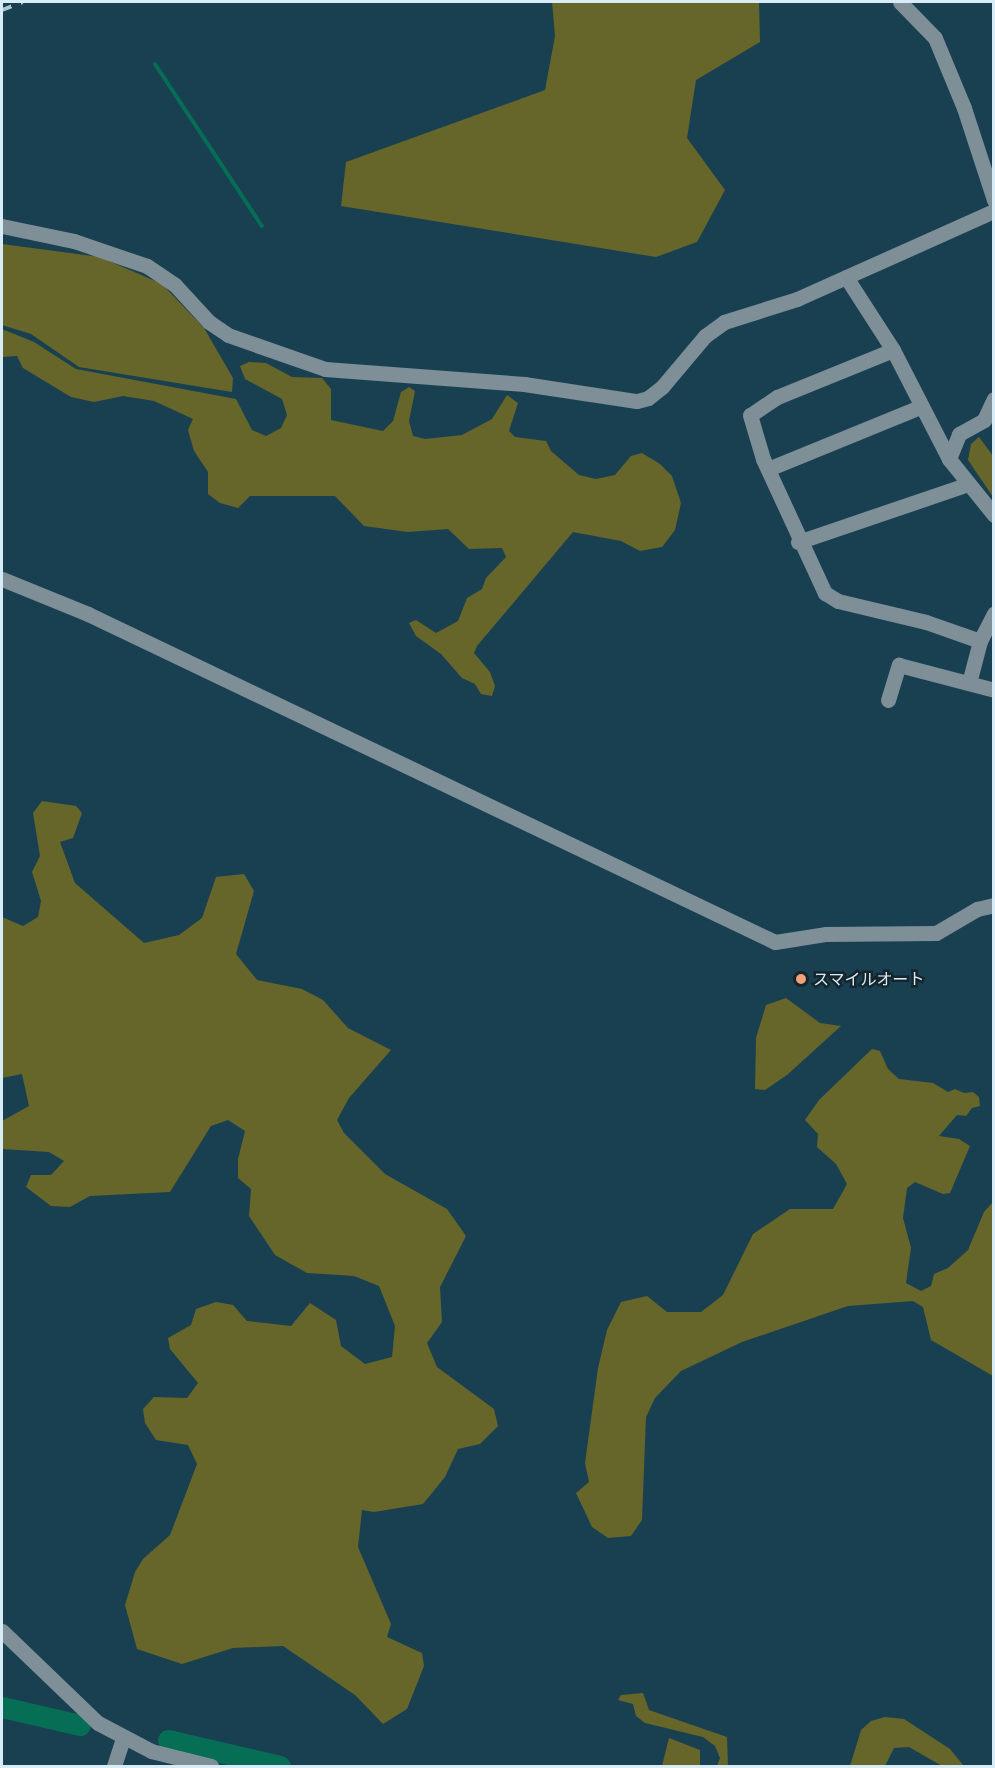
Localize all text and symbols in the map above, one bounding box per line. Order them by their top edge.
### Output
place label: スマイルオート [813,969,925,989]
marker: スマイルオート [794,972,808,986]

